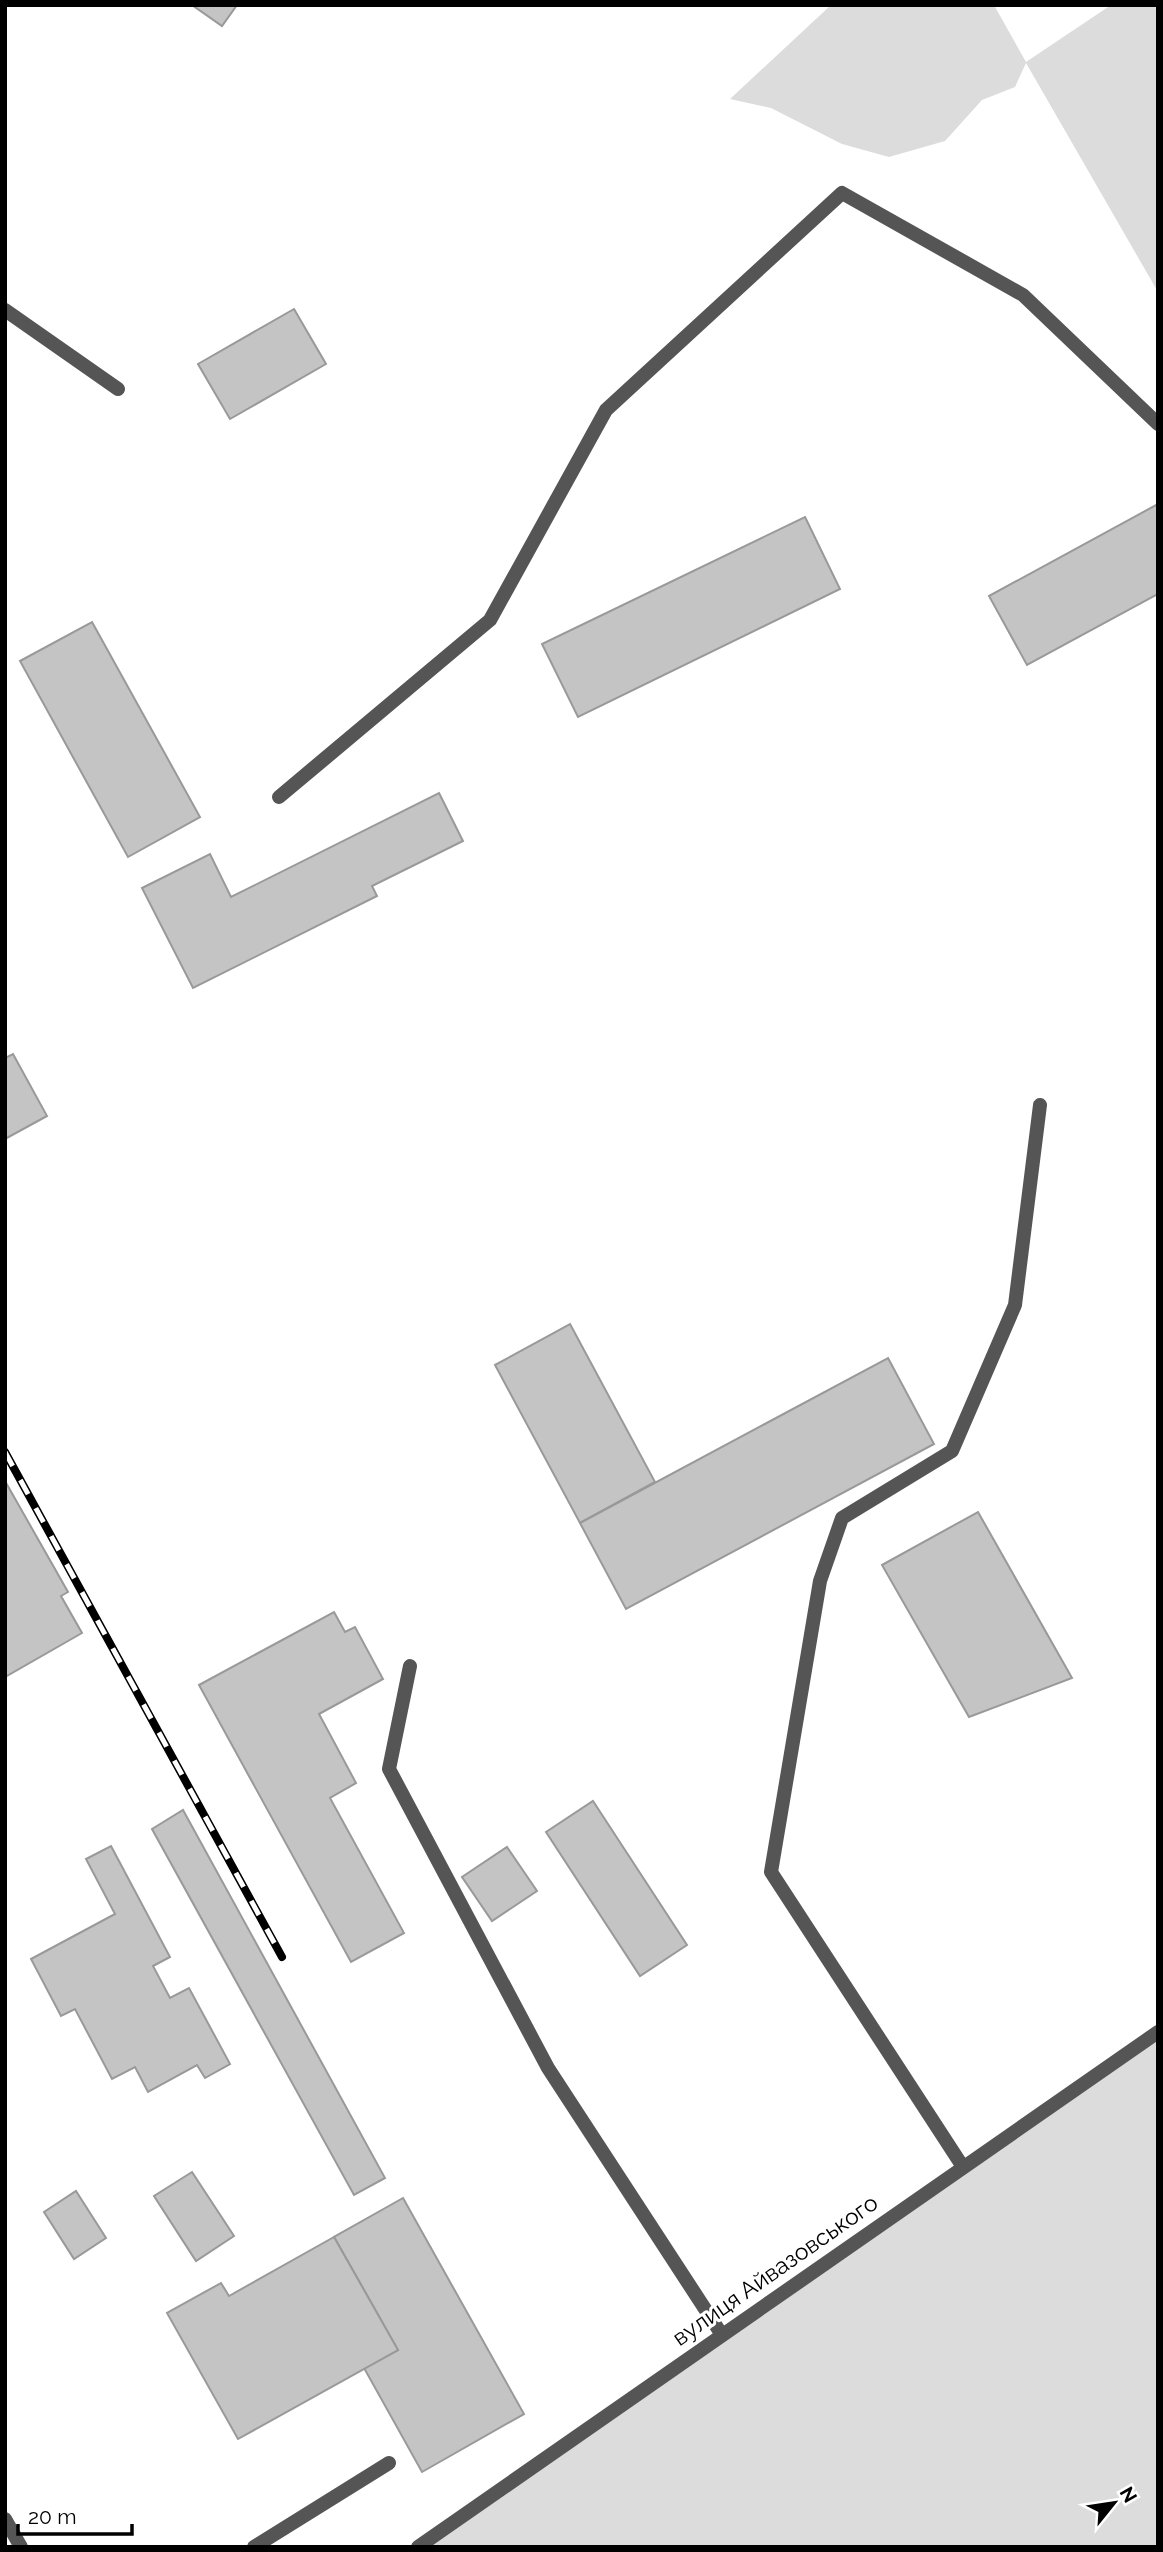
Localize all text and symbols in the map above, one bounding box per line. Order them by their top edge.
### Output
street label: вулиця Айвазовського [667,2188,883,2351]
north arrow [1079,2468,1149,2538]
text: N [1116,2483,1142,2506]
scale bar [18,2492,131,2536]
text: 20 m [28,2504,76,2529]

